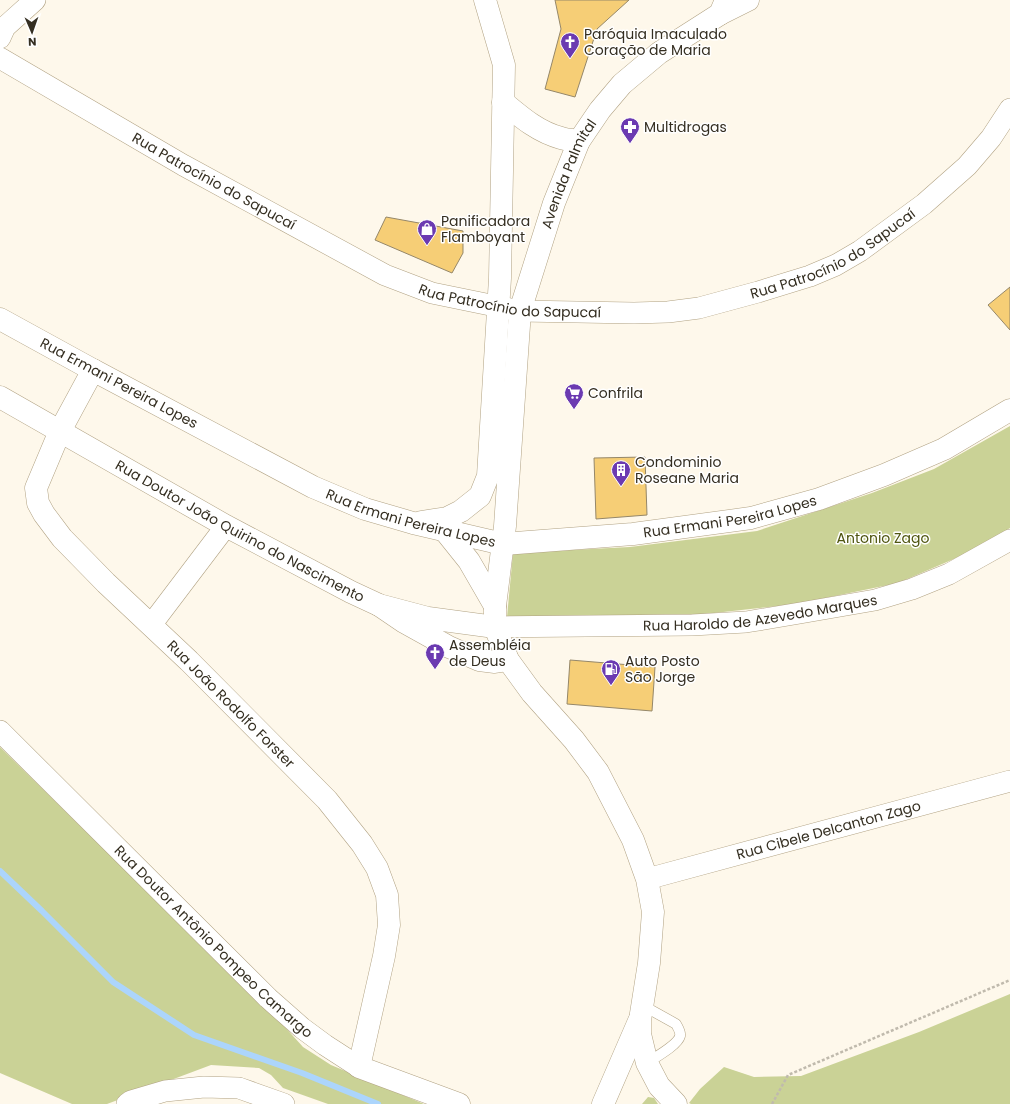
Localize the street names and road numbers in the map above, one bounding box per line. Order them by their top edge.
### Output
street label: Avenida Palmital [536,115,601,231]
street label: Rua Patrocínio do Sapucaí [129,127,300,235]
street label: Rua Patrocínio do Sapucaí [748,203,920,304]
street label: Rua Patrocínio do Sapucaí [416,279,602,322]
street label: Rua Ermani Pereira Lopes [37,333,201,433]
street label: Rua Doutor João Quirino do Nascimento [112,455,368,607]
street label: Rua Ermani Pereira Lopes [323,484,498,552]
street label: Rua Ermani Pereira Lopes [642,490,819,543]
street label: Rua Haroldo de Azevedo Marques [643,590,879,635]
street label: Rua João Rodolfo Forster [163,636,299,772]
street label: Rua Cibele Delcanton Zago [734,796,923,864]
street label: Rua Doutor Antônio Pompeo Camargo [110,841,317,1043]

